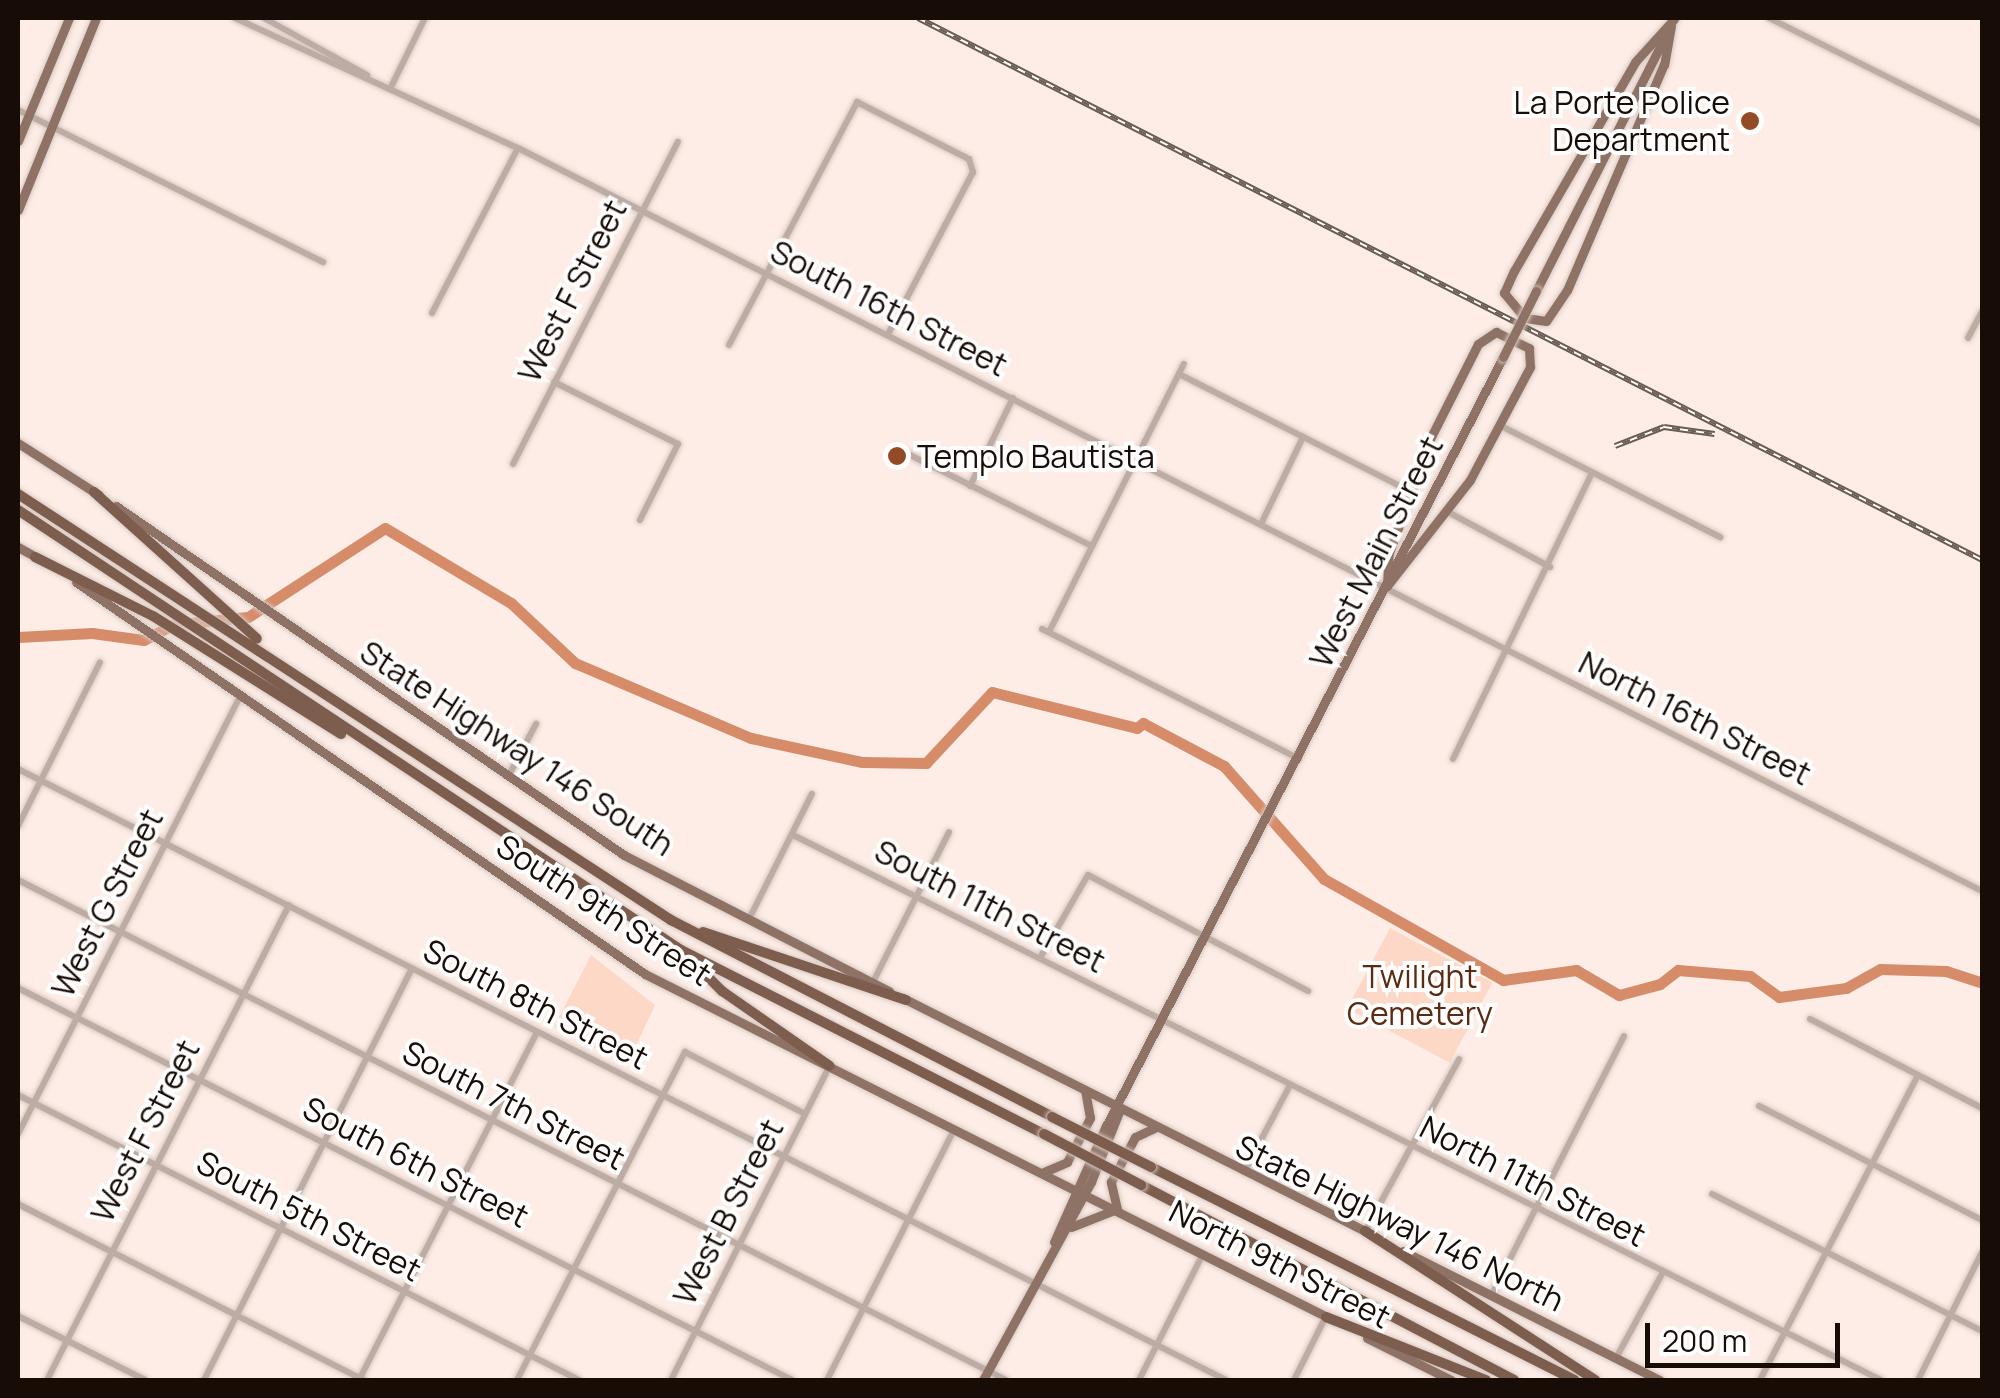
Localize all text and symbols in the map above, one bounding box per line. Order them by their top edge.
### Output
place label: La Porte Police Department [1513,84,1730,159]
marker: La Porte Police Department [1739,110,1761,132]
street label: West F Street [510,194,634,388]
street label: South 16th Street [764,232,1014,384]
street label: West Main Street [1301,430,1451,674]
place label: Templo Bautista [917,437,1155,475]
marker: Templo Bautista [886,445,908,467]
street label: State Highway 146 South [353,632,681,864]
street label: North 16th Street [1573,643,1817,793]
street label: West G Street [43,803,171,1003]
street label: South 9th Street [490,826,718,994]
street label: South 11th Street [869,831,1111,981]
street label: South 8th Street [417,931,655,1077]
park label: Twilight Cemetery [1347,958,1493,1033]
street label: South 7th Street [397,1032,631,1178]
street label: West F Street [83,1034,207,1228]
street label: South 6th Street [297,1089,535,1235]
street label: North 11th Street [1414,1108,1652,1254]
street label: West B Street [665,1113,791,1311]
street label: State Highway 146 North [1230,1127,1570,1319]
street label: South 5th Street [190,1143,428,1289]
street label: North 9th Street [1163,1192,1397,1336]
scale bar [1650,1303,1845,1365]
text: 200 m [1662,1320,1747,1361]

